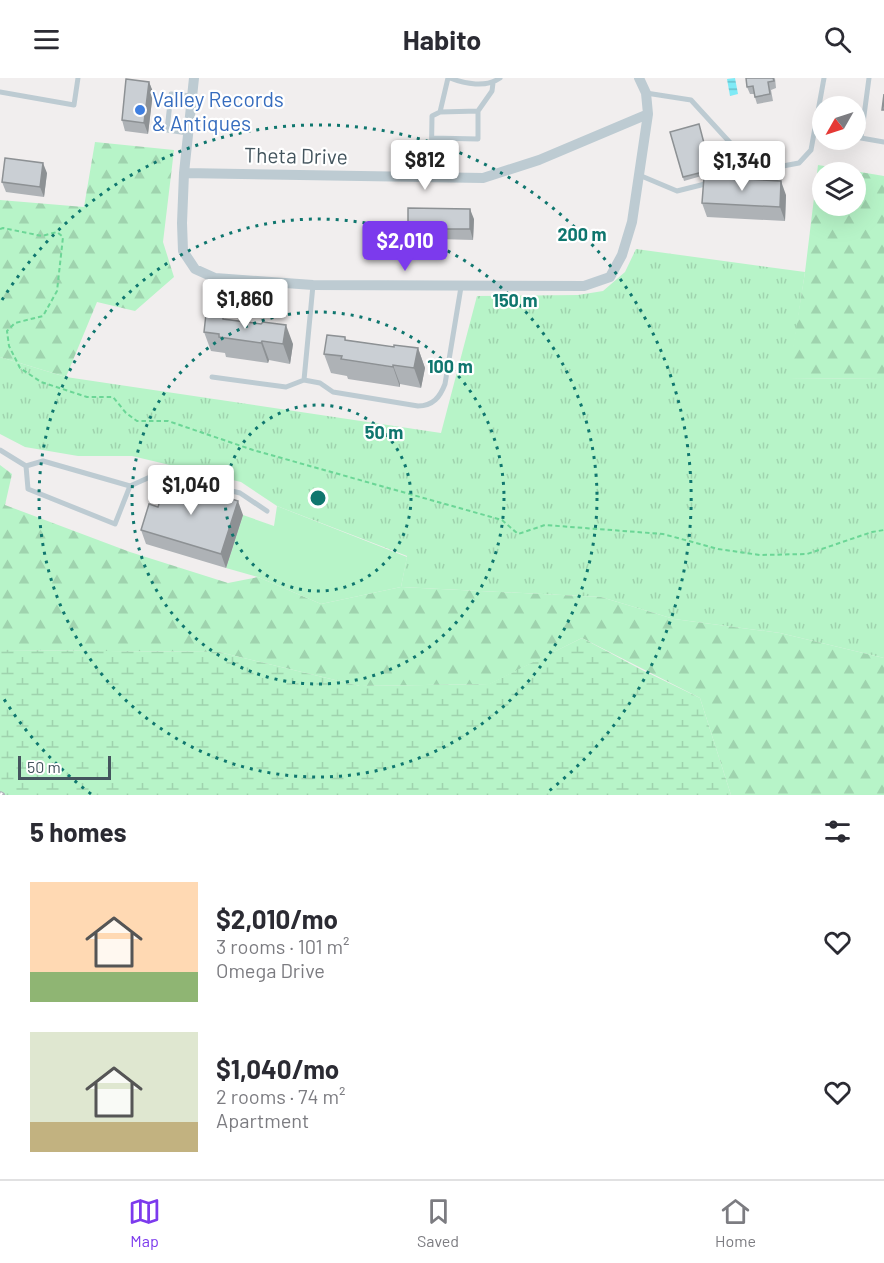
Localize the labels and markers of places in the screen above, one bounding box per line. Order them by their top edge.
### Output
place label: Valley Records & Antiques [152,86,284,135]
marker: Valley Records & Antiques [133,103,147,117]
pin: $812 [389,140,461,191]
pin: $1,340 [693,141,791,192]
pin: $2,010 [356,221,454,272]
pin: $1,860 [196,279,294,330]
pin: $1,040 [142,465,240,516]
centre of rings [308,488,328,508]

